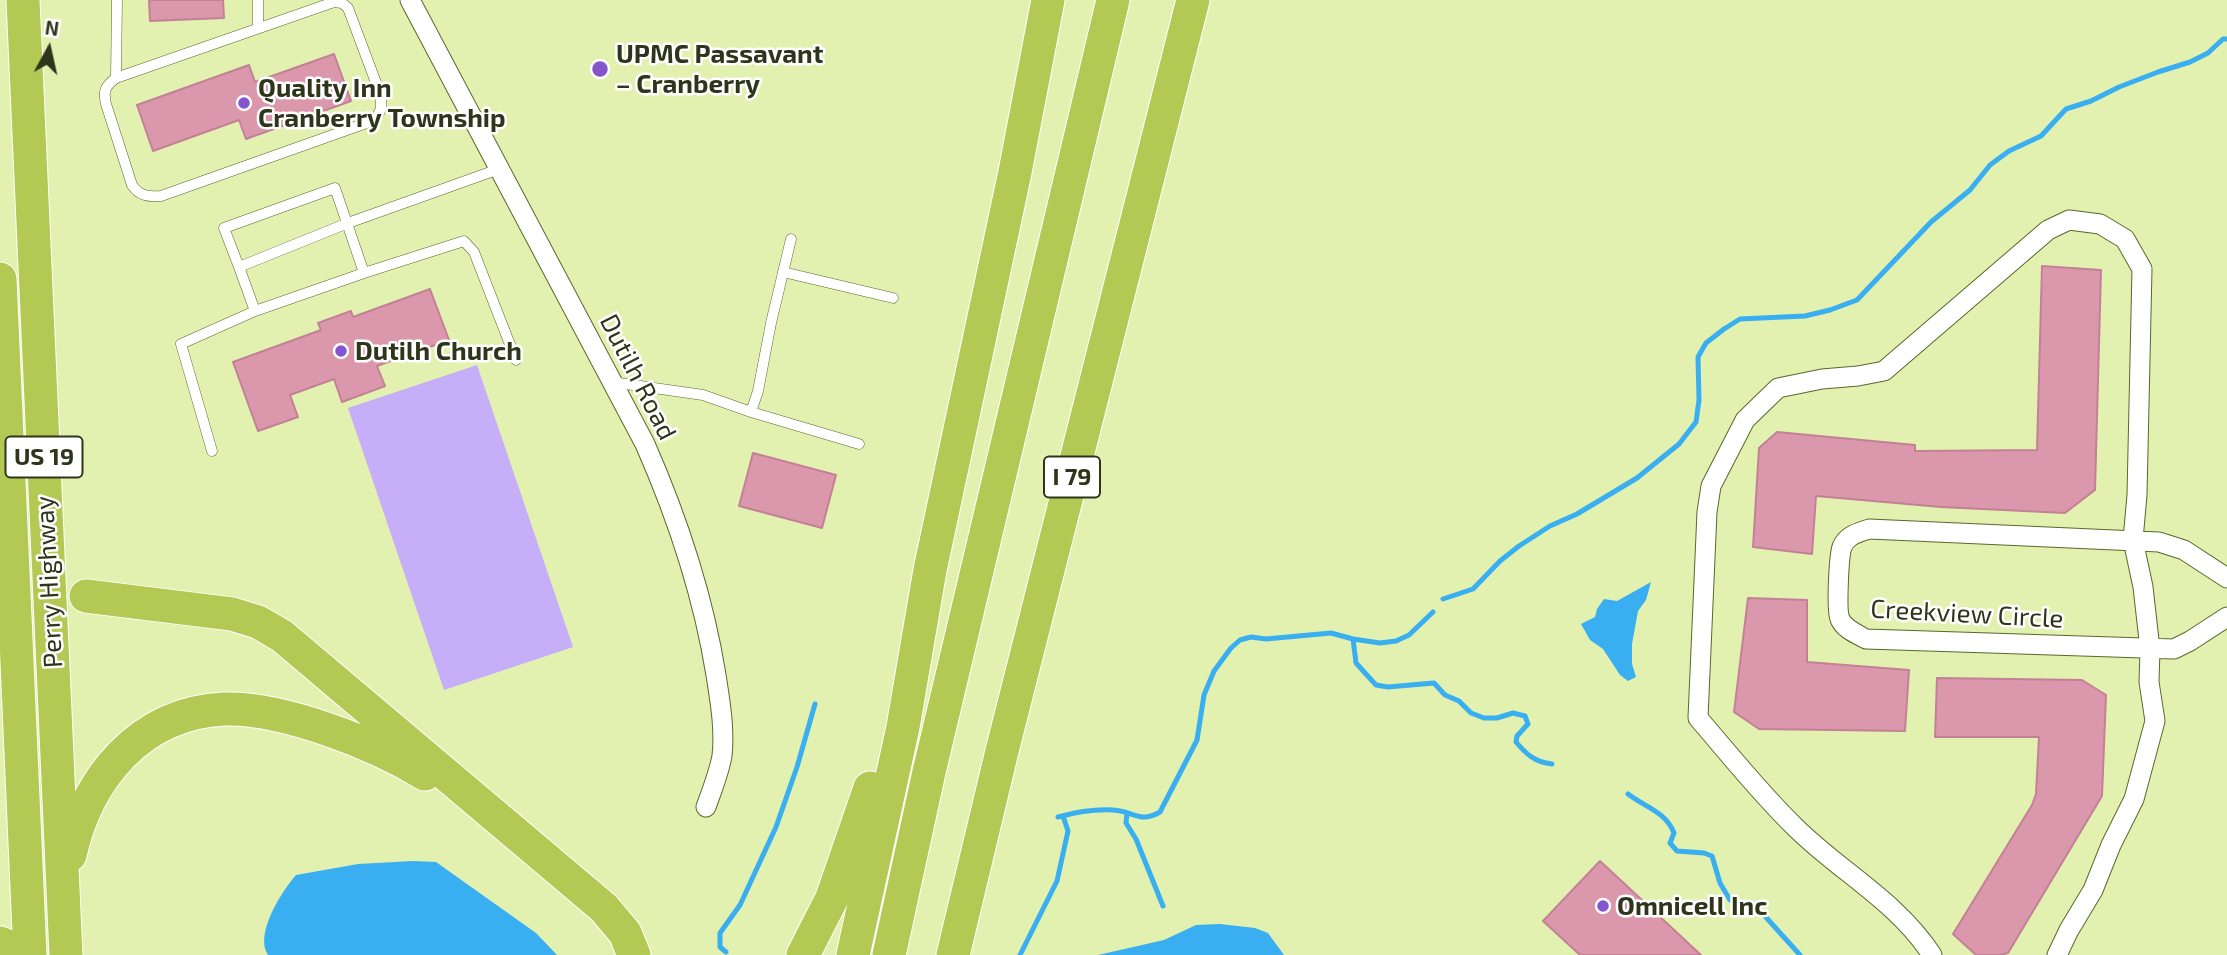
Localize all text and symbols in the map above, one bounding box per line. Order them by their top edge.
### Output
north arrow [14,14,84,84]
text: N [44,15,60,40]
place label: UPMC Passavant – Cranberry [616,38,823,100]
marker: UPMC Passavant – Cranberry [590,59,610,79]
place label: Quality Inn Cranberry Township [258,72,506,134]
marker: Quality Inn Cranberry Township [236,95,252,111]
street label: Dutilh Road [593,309,683,445]
place label: Dutilh Church [355,335,522,367]
marker: Dutilh Church [333,343,349,359]
road number: US 19 [5,436,82,478]
road number: I 79 [1044,456,1100,498]
street label: Perry Highway [29,495,69,669]
street label: Creekview Circle [1870,593,2064,635]
place label: Omnicell Inc [1617,890,1767,922]
marker: Omnicell Inc [1595,898,1611,914]

